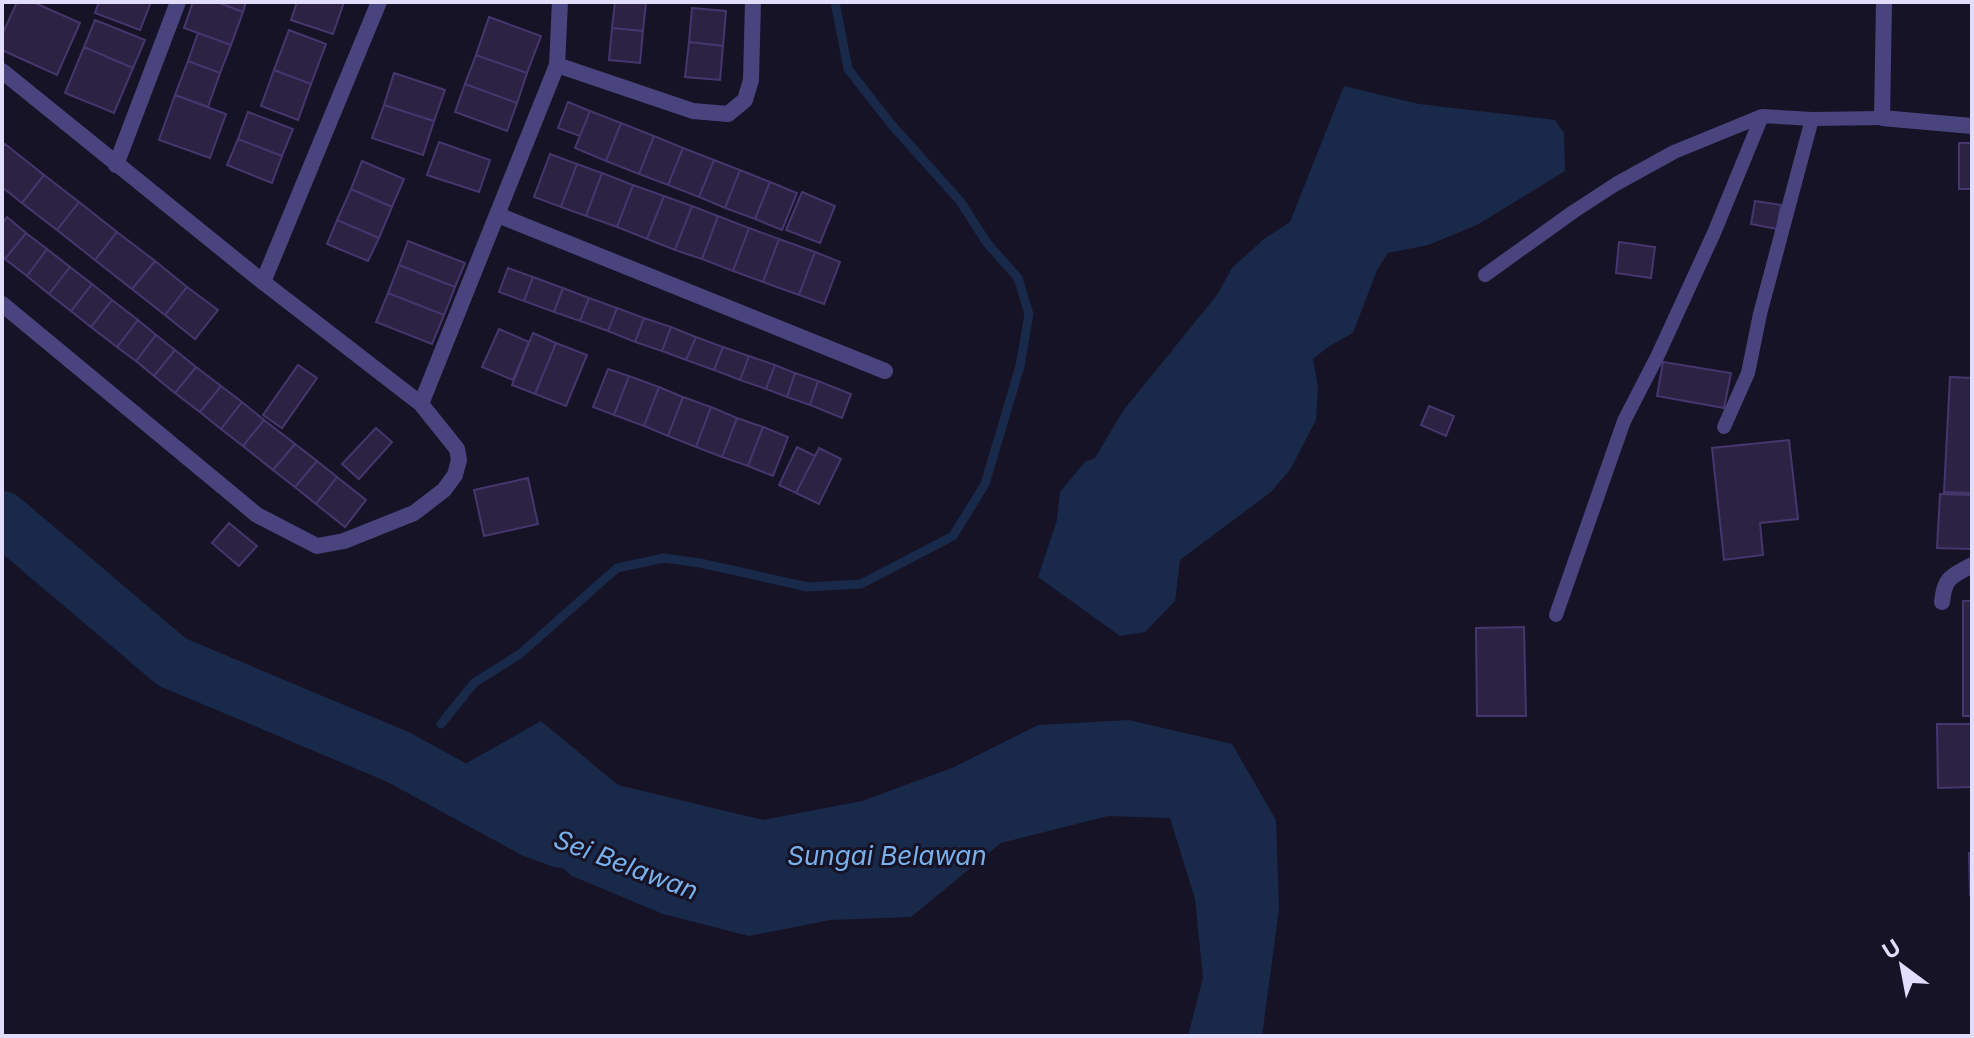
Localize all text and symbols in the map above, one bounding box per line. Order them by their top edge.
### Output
water label: Sei Belawan [550,823,703,906]
water label: Sungai Belawan [787,840,987,871]
north arrow [1862,926,1942,1006]
text: U [1878,934,1905,964]

